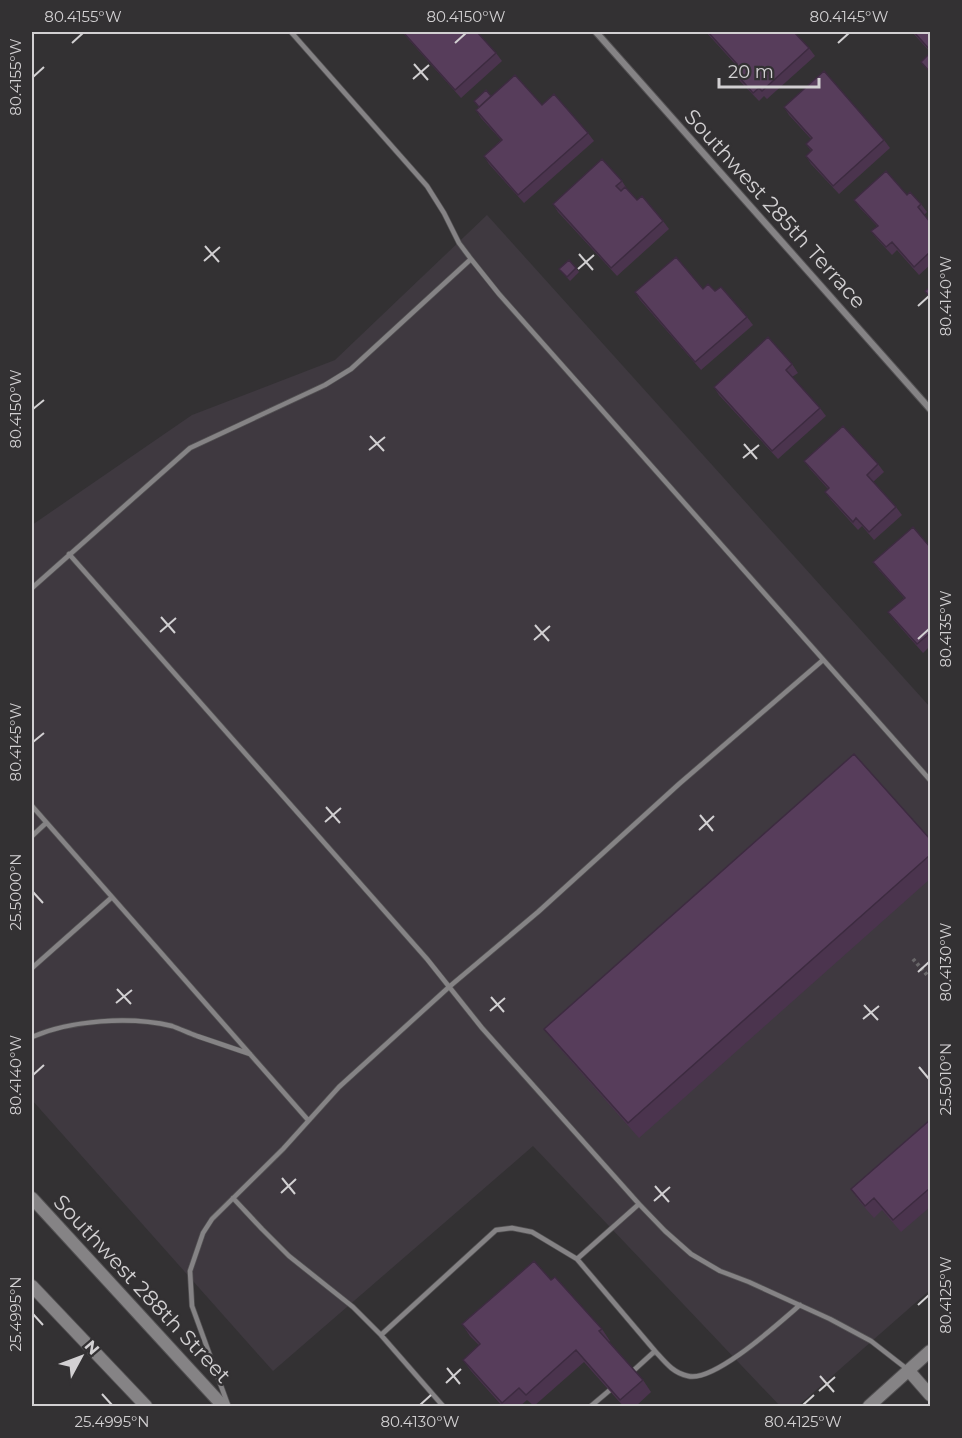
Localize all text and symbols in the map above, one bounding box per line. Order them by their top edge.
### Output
text: 80.4155°W [44,7,122,26]
text: 80.4150°W [426,7,506,26]
text: 80.4145°W [810,7,889,26]
text: 80.4155°W [6,38,25,116]
scale bar [719,51,820,89]
text: 20 m [728,61,774,83]
street label: Southwest 285th Terrace [679,104,871,313]
text: 80.4140°W [936,255,955,336]
text: 80.4150°W [6,369,25,449]
text: 80.4135°W [936,590,955,668]
text: 80.4145°W [6,702,25,781]
text: 25.5000°N [6,854,25,930]
text: 80.4130°W [936,922,955,1002]
text: 80.4140°W [6,1034,25,1115]
text: 25.5010°N [936,1043,955,1115]
street label: Southwest 288th Street [49,1189,236,1388]
text: 80.4125°W [936,1256,955,1334]
text: 25.4995°N [6,1277,25,1351]
north arrow [51,1327,111,1387]
text: N [81,1336,103,1359]
text: 25.4995°N [75,1412,149,1431]
text: 80.4130°W [380,1412,460,1431]
text: 80.4125°W [764,1412,842,1431]

